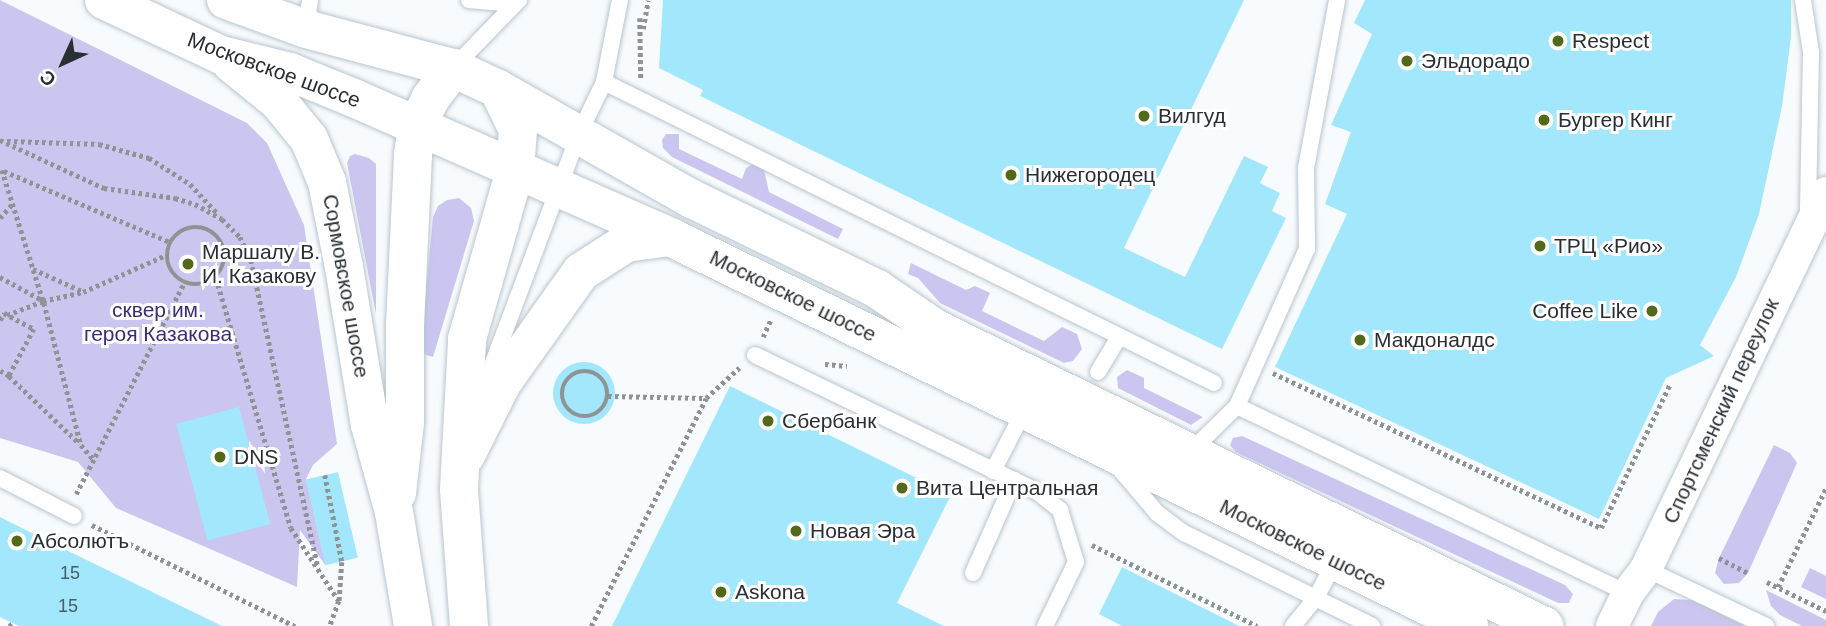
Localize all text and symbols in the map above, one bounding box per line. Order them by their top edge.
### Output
street label: Московское шоссе [184,27,364,113]
north arrow [28,28,98,98]
place label: Respect [1572,28,1649,54]
marker: Respect [1550,33,1566,49]
place label: Эльдорадо [1421,48,1530,74]
marker: Эльдорадо [1399,53,1415,69]
text: С [36,66,60,90]
place label: Вилгуд [1158,103,1226,129]
place label: Бургер Кинг [1558,107,1673,133]
marker: Вилгуд [1136,108,1152,124]
marker: Бургер Кинг [1536,112,1552,128]
place label: Нижегородец [1025,162,1155,188]
marker: Нижегородец [1003,167,1019,183]
street label: Сормовское шоссе [317,192,375,380]
place label: ТРЦ «Рио» [1554,233,1663,259]
marker: ТРЦ «Рио» [1532,238,1548,254]
place label: Маршалу В. И. Казакову [202,239,320,289]
street label: Московское шоссе [706,245,880,347]
marker: Маршалу В. И. Казакову [180,256,196,272]
street label: Спортсменский переулок [1658,294,1784,528]
park label: сквер им. героя Казакова [84,297,232,347]
place label: Coffee Like [1532,298,1638,324]
marker: Coffee Like [1644,303,1660,319]
place label: Макдоналдс [1374,327,1495,353]
marker: Макдоналдс [1352,332,1368,348]
place label: Сбербанк [782,408,876,434]
marker: Сбербанк [760,413,776,429]
place label: DNS [234,444,278,470]
marker: DNS [212,449,228,465]
place label: Вита Центральная [916,475,1098,501]
marker: Вита Центральная [894,480,910,496]
street label: Московское шоссе [1216,494,1390,596]
place label: Новая Эра [810,518,915,544]
marker: Новая Эра [788,523,804,539]
place label: Абсолютъ [31,528,129,554]
marker: Абсолютъ [9,533,25,549]
house number: 15 [60,562,80,584]
place label: Askona [735,579,805,605]
marker: Askona [713,584,729,600]
house number: 15 [58,595,78,617]

